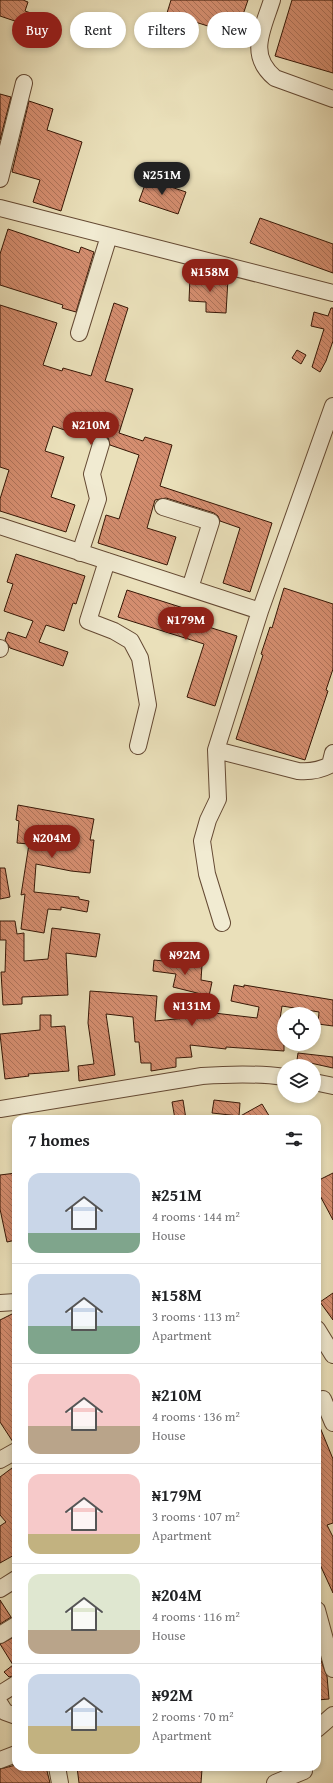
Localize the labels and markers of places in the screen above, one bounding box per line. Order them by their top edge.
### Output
pin: ₦251M [134,162,190,196]
pin: ₦158M [182,259,238,293]
pin: ₦210M [63,412,119,446]
pin: ₦179M [158,607,214,641]
pin: ₦204M [24,825,80,859]
pin: ₦92M [161,942,209,976]
pin: ₦131M [164,993,220,1027]

